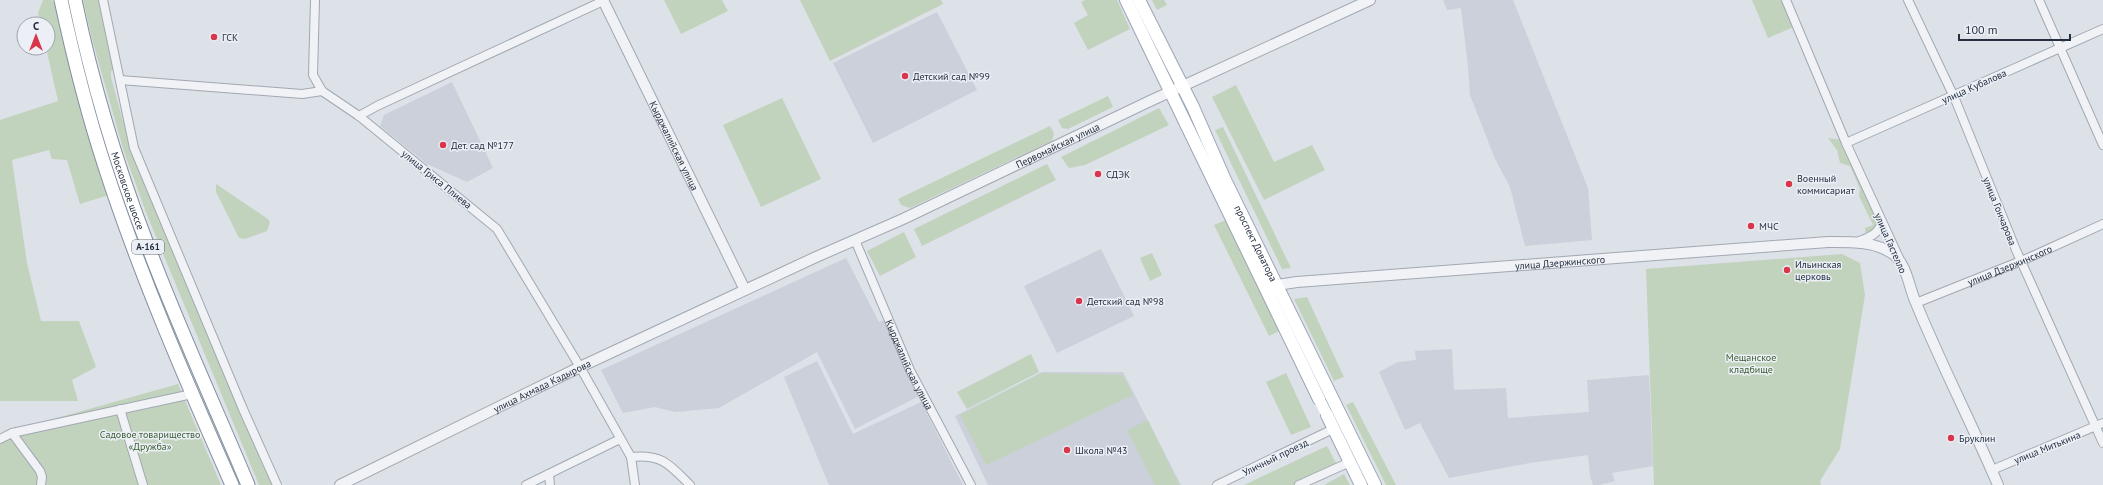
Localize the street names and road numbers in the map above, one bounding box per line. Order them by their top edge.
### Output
street label: улица Кубалова [1940,66,2009,107]
street label: Кырджалийская улица [646,99,701,193]
street label: Первомайская улица [1014,120,1102,171]
street label: улица Гриса Плиева [399,147,474,212]
street label: Московское шоссе [108,150,147,232]
street label: улица Гончарова [1980,175,2019,247]
street label: проспект Доватора [1231,203,1280,284]
street label: улица Гастелло [1871,211,1910,275]
road number: А-161 [132,240,164,254]
street label: улица Дзержинского [1966,242,2054,289]
street label: улица Дзержинского [1514,253,1606,273]
street label: Кырджалийская улица [882,318,936,412]
street label: улица Ахмада Кадырова [491,357,593,416]
street label: улица Митькина [2012,428,2082,467]
street label: Уличный проезд [1240,436,1311,479]

